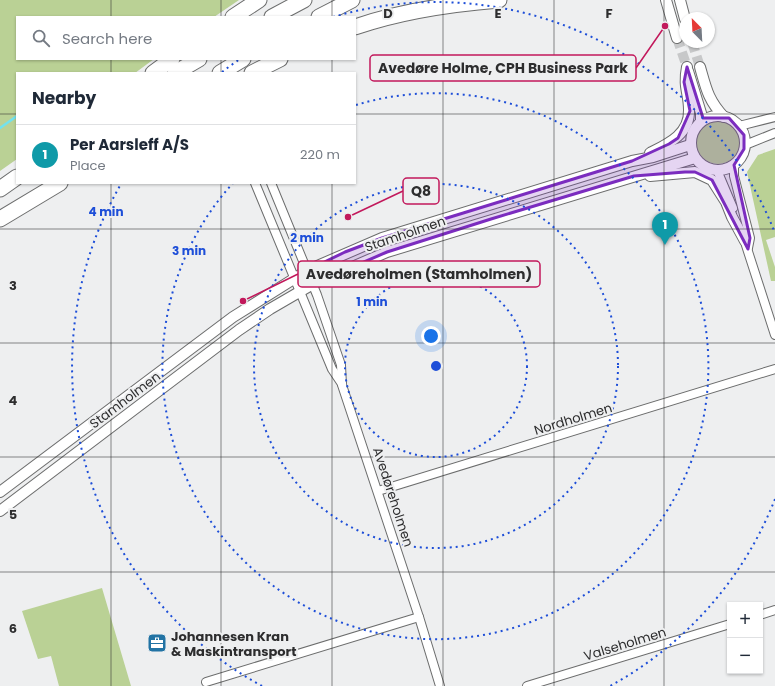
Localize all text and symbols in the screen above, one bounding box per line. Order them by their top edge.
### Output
text: D [383,4,393,23]
text: E [494,4,502,23]
text: F [605,4,613,23]
north arrow [679,12,715,48]
search box [16,16,356,60]
icon: search [30,27,52,49]
text: Search here [62,28,152,49]
callout: Avedøre Holme, CPH Business Park [370,55,636,81]
text: Avedøre Holme, CPH Business Park [378,58,628,78]
text: Nearby [32,86,96,110]
text: Per Aarsleff A/S [70,134,189,155]
text: 1 [43,145,47,164]
text: 220 m [300,145,340,164]
text: Place [70,156,105,175]
callout: Q8 [403,178,439,204]
text: Q8 [411,181,431,201]
text: 4 min [88,203,124,220]
street label: Stamholmen [362,211,448,257]
pin: 1 [652,212,678,245]
text: 2 min [290,229,324,246]
text: 3 min [172,242,206,259]
callout: Avedøreholmen (Stamholmen) [298,261,540,287]
text: Avedøreholmen (Stamholmen) [306,264,532,284]
text: 3 [9,276,17,295]
text: 1 min [356,293,388,310]
your location [421,326,441,346]
centre of rings [429,359,443,373]
street label: Stamholmen [86,367,164,433]
text: 4 [9,391,18,410]
street label: Nordholmen [532,398,614,440]
street label: Avedøreholmen [368,445,418,549]
text: 5 [9,505,17,524]
map controls [727,602,763,674]
button: + [727,602,763,638]
text: 6 [9,619,17,638]
street label: Valseholmen [581,622,669,666]
place label: Johannesen Kran & Maskintransport [171,627,296,661]
office icon: Johannesen Kran & Maskintransport [146,632,168,654]
button: − [727,638,763,674]

